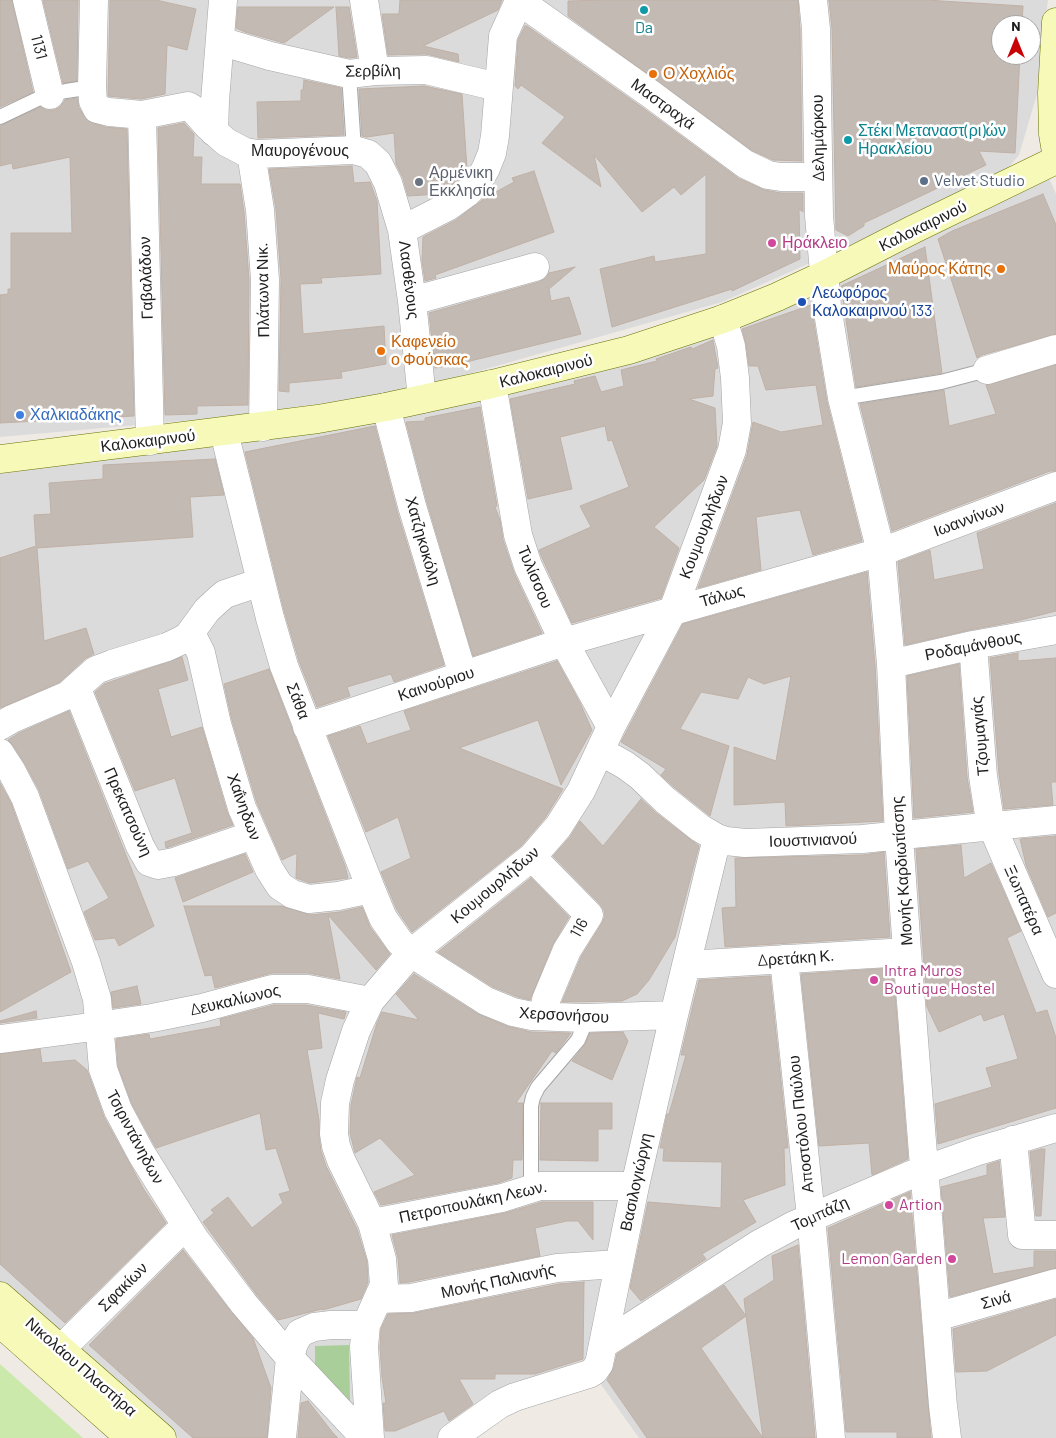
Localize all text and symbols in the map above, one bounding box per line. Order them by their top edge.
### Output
marker: Da [638,4,650,16]
north arrow [991,15,1041,65]
text: N [1011,17,1021,34]
place label: Da [635,18,653,38]
street label: 1131 [27,33,51,61]
street label: Σερβίλη [345,61,401,81]
place label: Ο Χοχλιός [663,64,734,84]
marker: Ο Χοχλιός [647,68,659,80]
street label: Μαστραχά [627,74,699,134]
street label: Δελημάρκου [808,94,828,182]
place label: Στέκι Μεταναστ(ρι)ών Ηρακλείου [858,121,1006,159]
marker: Στέκι Μεταναστ(ρι)ών Ηρακλείου [842,134,854,146]
street label: Μαυρογένους [251,141,349,161]
place label: Αρμένικη Εκκλησία [429,163,495,201]
place label: Velvet Studio [934,171,1025,191]
marker: Velvet Studio [918,175,930,187]
marker: Αρμένικη Εκκλησία [413,176,425,188]
street label: Καλοκαιρινού [876,196,970,256]
place label: Ηράκλειο [782,233,847,253]
street label: Γαβαλάδων [135,236,157,320]
marker: Ηράκλειο [766,237,778,249]
street label: Λασθένους [395,240,423,320]
street label: Πλάτωνα Νικ. [253,242,273,338]
place label: Μαύρος Κάτης [888,259,991,279]
marker: Μαύρος Κάτης [995,263,1007,275]
place label: Λεωφόρος Καλοκαιρινού 133 [812,283,933,321]
marker: Λεωφόρος Καλοκαιρινού 133 [796,296,808,308]
place label: Καφενείο ο Φούσκας [391,332,468,370]
marker: Καφενείο ο Φούσκας [375,345,387,357]
street label: Καλοκαιρινού [497,350,595,392]
place label: Χαλκιαδάκης [30,405,121,425]
marker: Χαλκιαδάκης [14,409,26,421]
street label: Καλοκαιρινού [100,426,196,456]
street label: Κουμουρλήδων [675,472,733,582]
street label: Χατζηκοκόλη [401,494,445,588]
street label: Ιωαννίνων [931,497,1007,541]
street label: Τυλίσσου [513,543,557,611]
street label: Τάλως [698,581,746,611]
street label: Ροδαμάνθους [923,627,1023,665]
street label: Καινούριου [395,663,477,705]
street label: Σάθα [282,680,314,722]
street label: Τζουμαγιάς [967,695,993,777]
street label: Πρεκατσούνη [100,765,156,859]
street label: Χαΐνηδων [223,771,265,843]
street label: Μονής Καρδιωτίσσης [887,796,917,946]
street label: Ιουστινιανού [769,829,857,851]
street label: Κουμουρλήδων [447,842,543,928]
street label: Ξωπατέρα [1000,862,1048,938]
street label: 116 [566,915,592,941]
street label: Δρετάκη Κ. [757,946,835,970]
place label: Intra Muros Boutique Hostel [884,961,995,999]
marker: Intra Muros Boutique Hostel [868,974,880,986]
street label: Δευκαλίωνος [188,980,282,1020]
street label: Χερσονήσου [519,1003,609,1027]
street label: Αποστόλου Παύλου [784,1054,818,1194]
street label: Τσιριντάνηδων [102,1087,168,1187]
street label: Βασιλογιώργη [616,1131,656,1233]
street label: Πετροπουλάκη Λεων. [397,1177,549,1227]
street label: Τομπάζη [788,1192,852,1236]
place label: Artion [899,1195,942,1215]
marker: Artion [883,1199,895,1211]
place label: Lemon Garden [841,1249,942,1269]
marker: Lemon Garden [946,1253,958,1265]
street label: Σφακίων [94,1258,152,1316]
street label: Μονής Παλιανής [439,1260,557,1302]
street label: Σινά [979,1287,1013,1313]
street label: Νικολάου Πλαστήρα [21,1313,141,1421]

